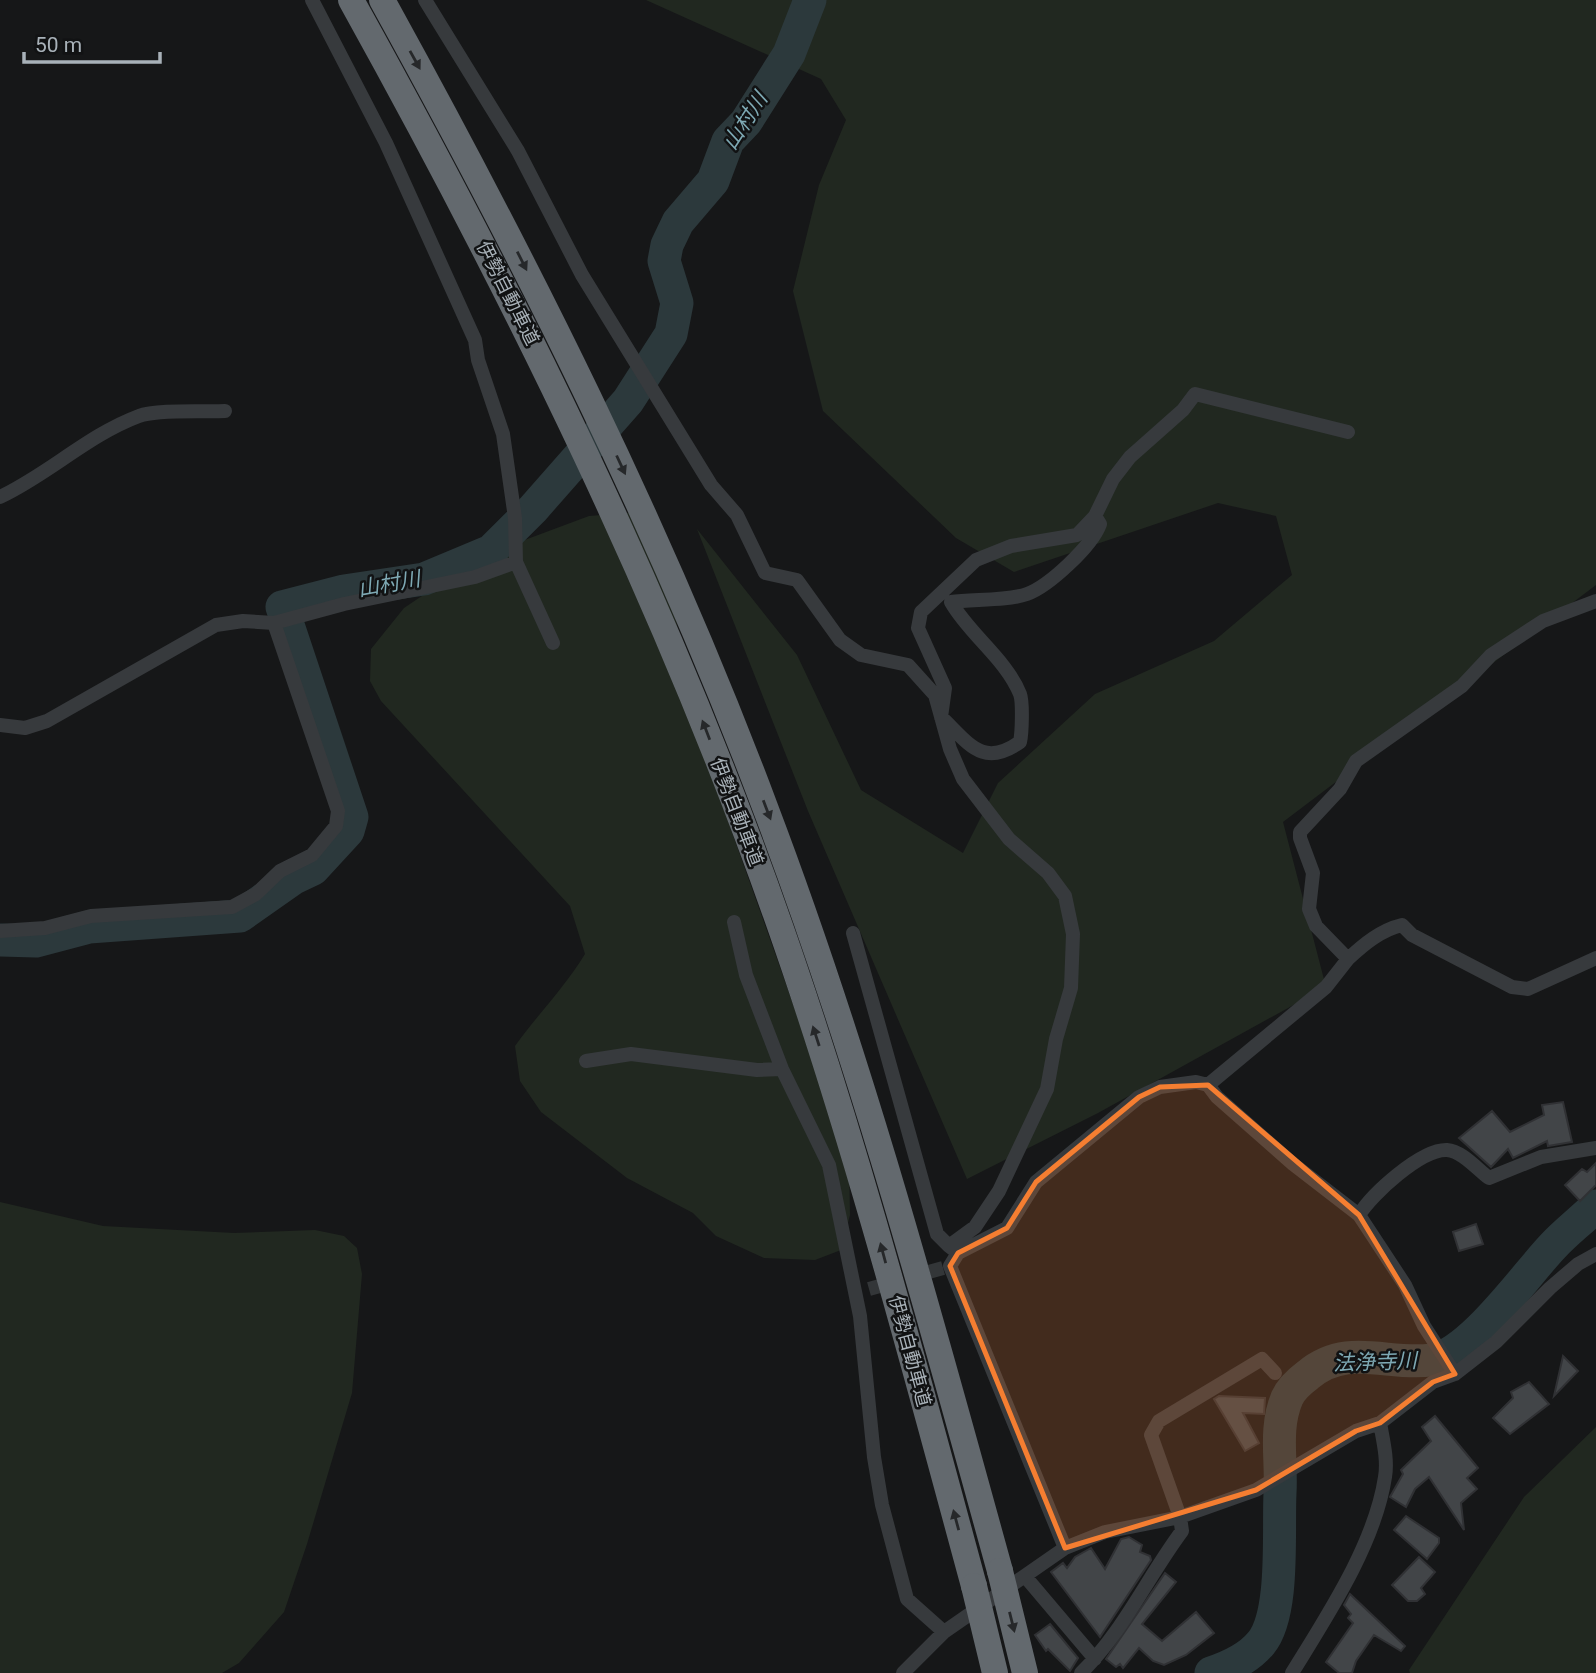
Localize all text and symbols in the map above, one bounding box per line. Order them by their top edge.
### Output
scale bar [24,21,161,65]
text: 50 m [35,33,82,57]
one-way arrow [409,50,421,69]
water label: 山村川 [718,86,773,154]
street label: 伊勢自動車道 [472,237,544,349]
one-way arrow [516,251,527,271]
one-way arrow [615,455,627,475]
water label: 山村川 [356,566,424,601]
one-way arrow [700,719,711,740]
street label: 伊勢自動車道 [706,755,768,869]
one-way arrow [761,800,772,821]
one-way arrow [811,1025,821,1046]
one-way arrow [877,1242,888,1264]
street label: 伊勢自動車道 [884,1293,936,1409]
water label: 法浄寺川 [1333,1348,1419,1375]
one-way arrow [950,1509,961,1531]
one-way arrow [1007,1611,1018,1633]

